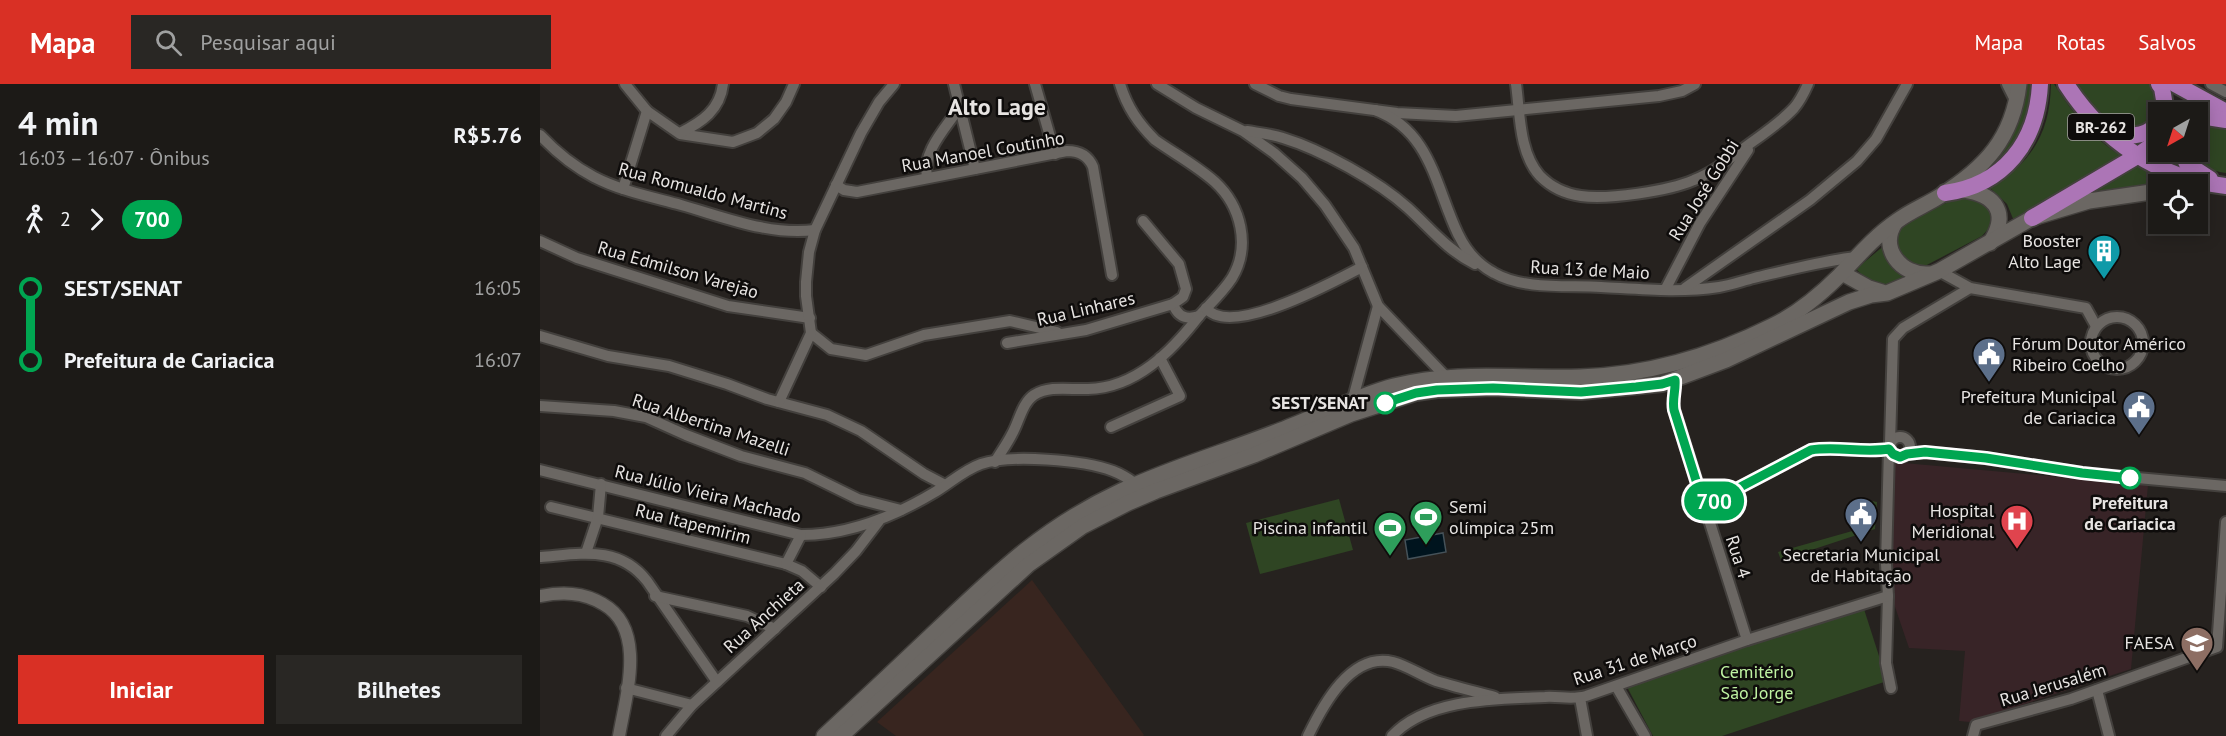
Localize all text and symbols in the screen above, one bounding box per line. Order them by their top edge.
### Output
search box [131,15,551,69]
text: Mapa [30,24,95,61]
icon: search [152,26,185,59]
text: Pesquisar aqui [200,28,336,56]
text: Mapa [1974,29,2023,56]
text: Rotas [2056,29,2105,56]
text: Salvos [2138,29,2196,56]
district label: Alto Lage [948,91,1046,122]
text: 4 min [18,101,99,144]
north arrow [2148,102,2208,162]
map controls [2148,102,2208,234]
road number: BR-262 [2068,114,2134,140]
text: R$5.76 [453,121,522,149]
street label: Rua Manoel Coutinho [900,126,1066,177]
street label: Rua José Gobbi [1663,135,1744,245]
text: 16:03 – 16:07 · Ônibus [18,145,210,171]
street label: Rua Romualdo Martins [616,157,790,224]
button: locate [2148,174,2208,234]
icon: walk [18,203,51,236]
icon: forward [80,203,113,236]
text: 2 [60,206,71,232]
text: 700 [134,206,170,233]
place label: Booster Alto Lage [2008,229,2081,273]
building icon: Booster Alto Lage [2086,233,2122,280]
street label: Rua Edmilson Varejão [595,236,761,303]
street label: Rua 13 de Maio [1530,255,1650,284]
text: SEST/SENAT [64,274,182,302]
text: 16:05 [474,275,522,301]
street label: Rua Linhares [1035,286,1137,331]
place label: Fórum Doutor Américo Ribeiro Coelho [2012,332,2186,376]
public building icon: Fórum Doutor Américo Ribeiro Coelho [1971,336,2007,383]
text: Prefeitura de Cariacica [64,346,274,374]
text: 16:07 [474,347,522,373]
place label: Prefeitura Municipal de Cariacica [1961,385,2117,429]
street label: Rua Albertina Mazelli [629,388,793,461]
public building icon: Prefeitura Municipal de Cariacica [2121,389,2157,436]
place label: SEST/SENAT [1271,391,1369,414]
marker: SEST/SENAT [1374,392,1396,414]
street label: Rua Júlio Vieira Machado [613,459,804,528]
marker: Prefeitura de Cariacica [2119,467,2141,489]
line badge: 700 [1680,482,1748,520]
text: 700 [1696,488,1732,515]
place label: Prefeitura de Cariacica [2084,491,2176,535]
place label: Semi olímpica 25m [1449,495,1554,539]
public building icon: Secretaria Municipal de Habitação [1843,496,1879,543]
street label: Rua Itapemirim [633,498,753,549]
sports icon: Semi olímpica 25m [1408,499,1444,546]
place label: Hospital Meridional [1911,499,1995,543]
hospital icon: Hospital Meridional [1999,503,2035,550]
sports icon: Piscina infantil [1372,510,1408,557]
place label: Piscina infantil [1253,516,1368,539]
street label: Rua 4 [1721,532,1756,581]
place label: Secretaria Municipal de Habitação [1782,543,1940,587]
street label: Rua Anchieta [719,573,809,658]
school or university icon: FAESA [2179,625,2215,672]
street label: Rua 31 de Março [1570,629,1700,690]
place label: FAESA [2124,631,2174,654]
button: Iniciar [18,655,264,724]
button: Bilhetes [276,655,522,724]
street label: Rua Jerusalém [1997,657,2109,712]
park label: Cemitério São Jorge [1720,660,1794,704]

